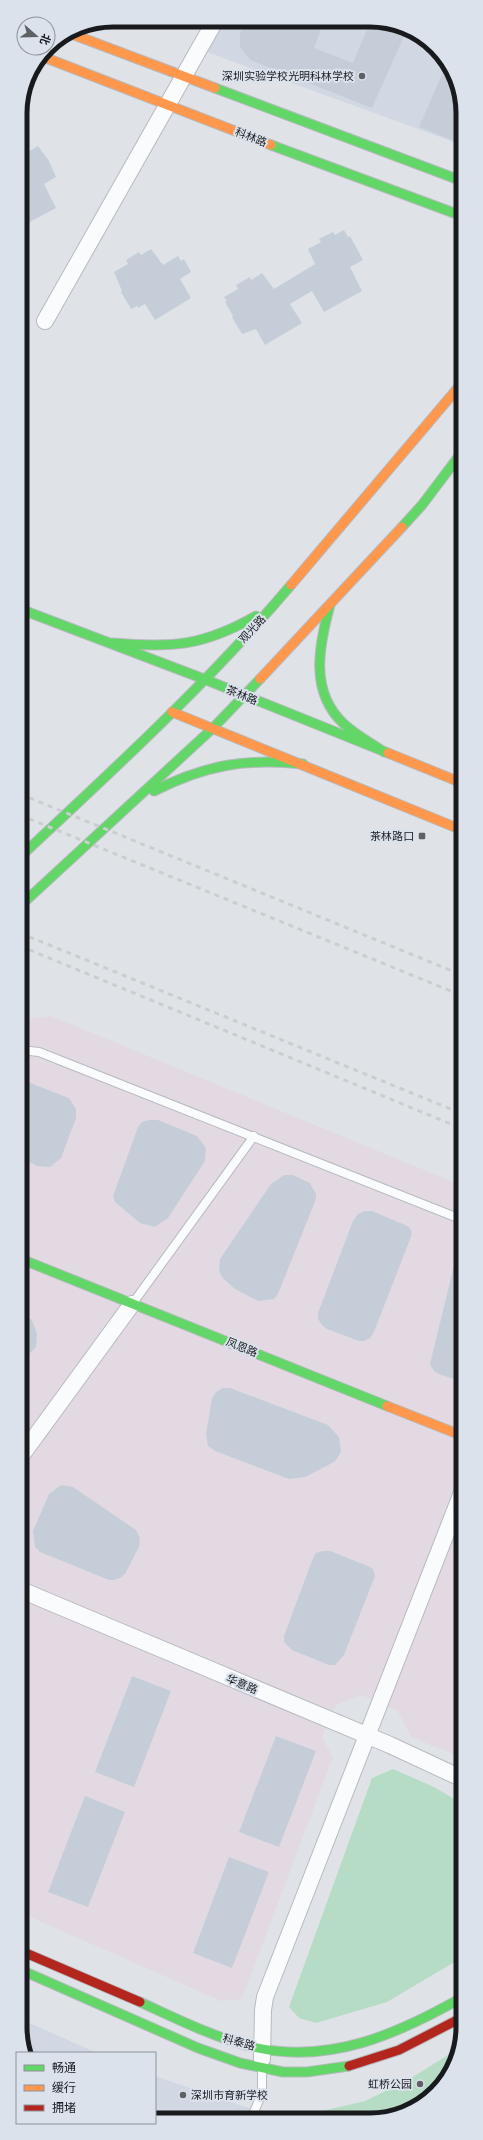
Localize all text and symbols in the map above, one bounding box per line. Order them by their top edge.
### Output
north arrow [16,16,56,56]
text: 北 [38,32,52,46]
place label: 深圳实验学校光明科林学校 [222,70,354,82]
marker: 深圳实验学校光明科林学校 [357,71,367,81]
street label: 科林路 [233,125,269,149]
street label: 观光路 [236,613,268,645]
street label: 茶林路 [224,683,260,707]
place label: 茶林路口 [370,830,414,842]
marker: 茶林路口 [417,831,427,841]
street label: 凤恩路 [224,1335,260,1359]
street label: 华意路 [224,1672,260,1696]
street label: 科泰路 [221,2032,257,2052]
legend [16,2052,156,2124]
text: 畅通 [52,2061,76,2074]
place label: 虹桥公园 [368,2079,412,2090]
marker: 虹桥公园 [415,2079,425,2089]
text: 缓行 [52,2081,76,2094]
place label: 深圳市育新学校 [191,2089,268,2101]
marker: 深圳市育新学校 [178,2090,188,2100]
text: 拥堵 [52,2102,76,2114]

